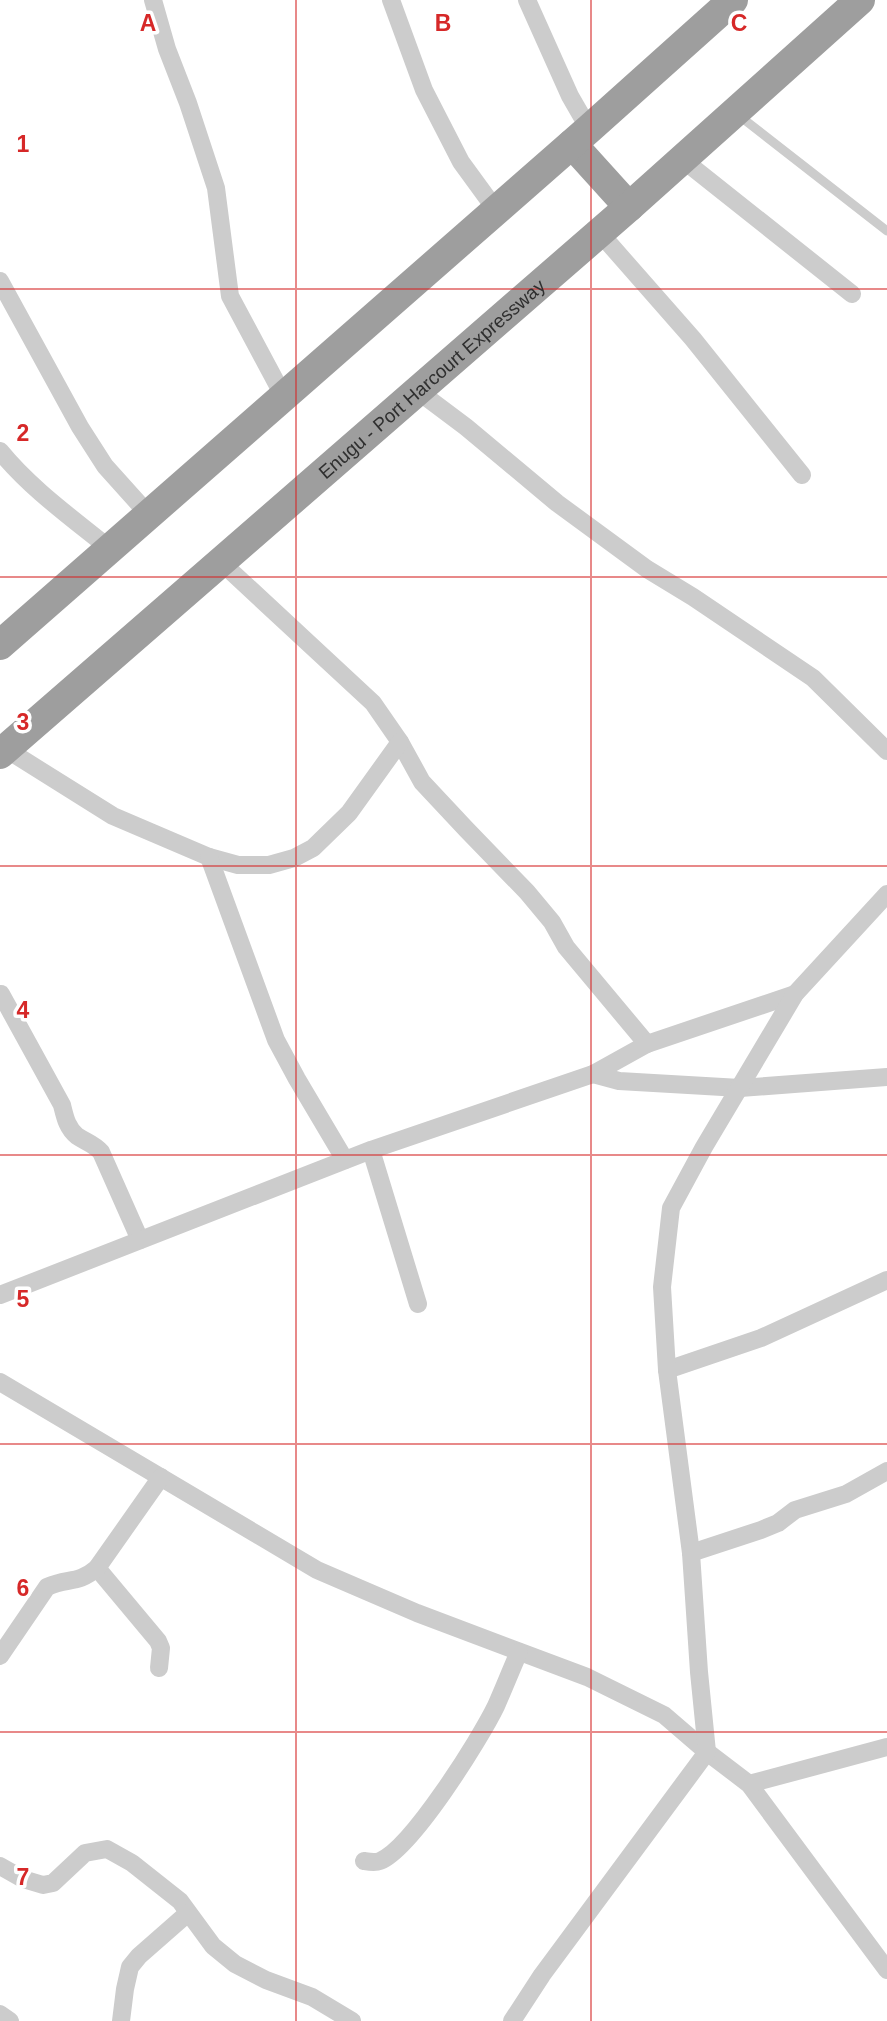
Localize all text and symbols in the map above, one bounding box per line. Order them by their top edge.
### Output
text: A [140,10,156,36]
text: B [435,10,451,36]
text: C [731,10,747,36]
text: 1 [17,131,30,157]
street label: Enugu - Port Harcourt Expressway [315,275,550,483]
text: 2 [17,420,29,446]
text: 3 [17,709,29,735]
text: 4 [17,997,30,1023]
text: 5 [17,1286,30,1312]
text: 6 [17,1575,29,1601]
text: 7 [17,1864,29,1890]

